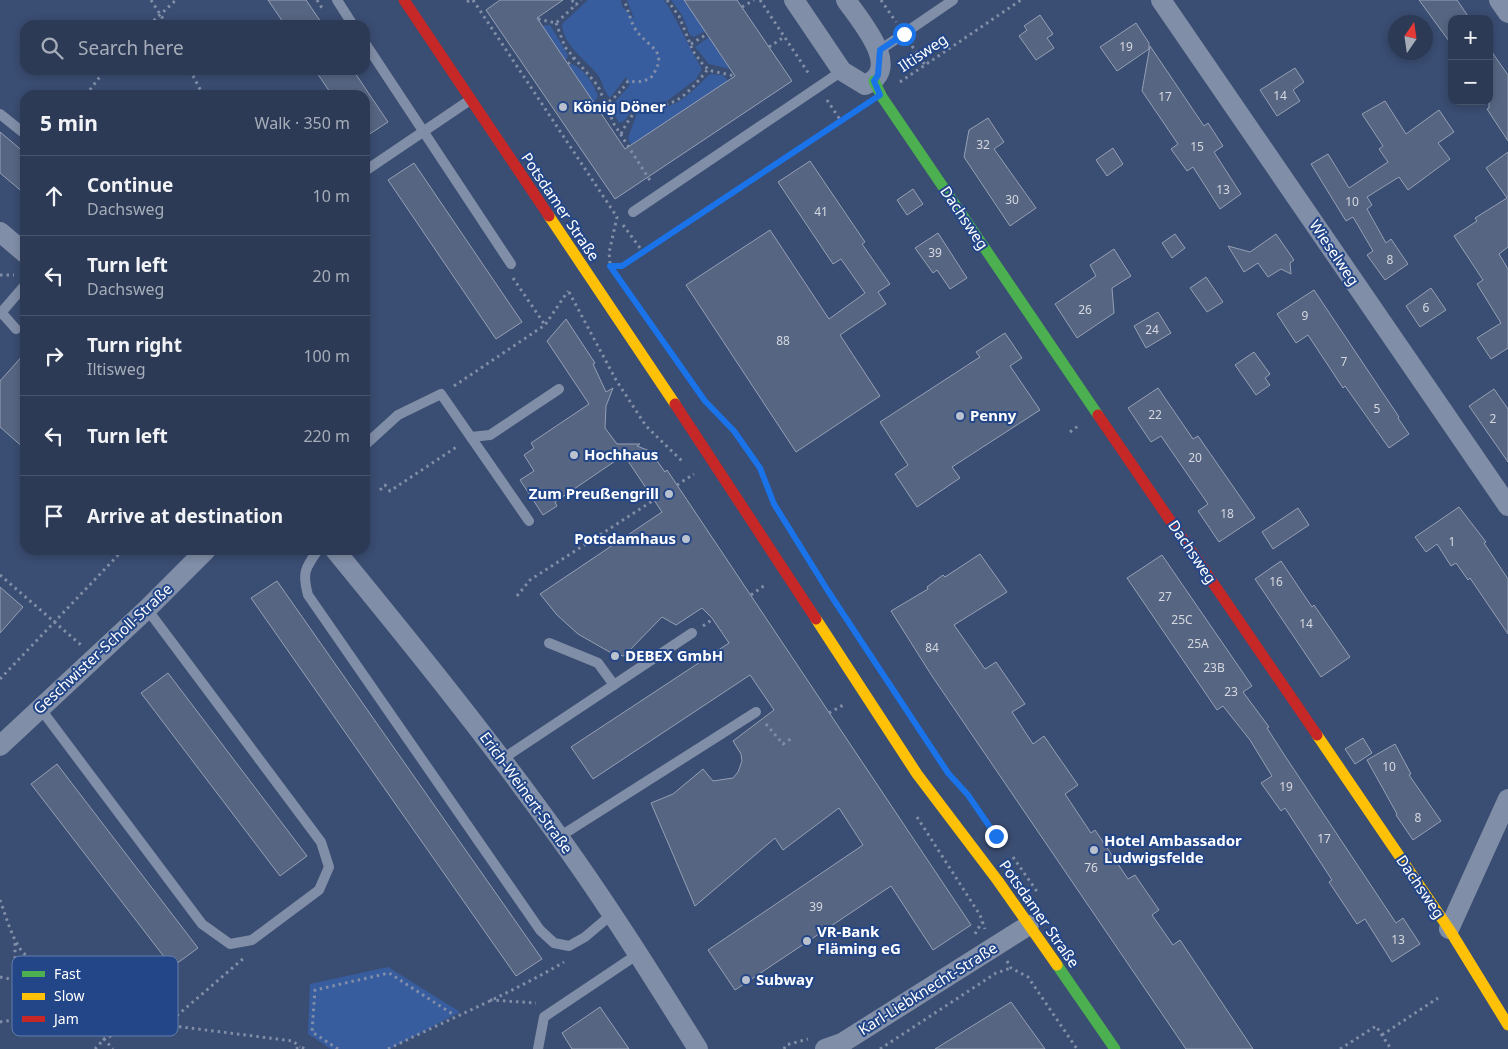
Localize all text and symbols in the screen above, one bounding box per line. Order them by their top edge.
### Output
north arrow [1388,15,1433,60]
map controls [1448,15,1493,105]
button: + [1448,15,1493,60]
search box [20,20,370,75]
route start [893,23,916,46]
street label: Iltisweg [894,29,951,76]
icon: search [38,34,66,62]
text: Search here [78,35,184,61]
house number: 19 [1119,38,1133,55]
button: − [1448,60,1493,105]
house number: 14 [1273,87,1287,104]
house number: 17 [1158,88,1172,105]
place label: König Döner [573,96,666,116]
marker: König Döner [557,101,569,113]
text: 5 min [40,109,98,137]
text: Walk · 350 m [255,112,350,134]
house number: 32 [976,136,990,153]
house number: 15 [1190,138,1204,155]
street label: Potsdamer Straße [517,148,605,265]
text: Continue [87,172,173,198]
house number: 13 [1216,181,1230,198]
icon: ahead [40,182,68,210]
street label: Dachsweg [936,182,993,253]
text: 10 m [313,185,350,207]
house number: 30 [1005,191,1019,208]
house number: 10 [1345,193,1359,210]
text: Dachsweg [87,198,164,220]
house number: 41 [814,203,828,220]
street label: Wieselweg [1305,216,1364,289]
house number: 39 [928,244,942,261]
house number: 8 [1387,251,1394,268]
text: Turn left [87,252,168,278]
icon: left [40,262,68,290]
text: 20 m [313,265,350,287]
text: Dachsweg [87,278,164,300]
house number: 6 [1423,299,1430,316]
house number: 26 [1078,301,1092,318]
house number: 9 [1302,307,1309,324]
house number: 24 [1145,321,1159,338]
text: Turn right [87,332,182,358]
house number: 88 [776,332,790,349]
icon: right [40,342,68,370]
text: 100 m [303,345,350,367]
house number: 7 [1341,353,1348,370]
text: Iltisweg [87,358,146,380]
house number: 5 [1374,400,1381,417]
place label: Penny [970,405,1017,425]
house number: 22 [1148,406,1162,423]
marker: Penny [954,410,966,422]
house number: 2 [1490,410,1497,427]
icon: left [40,422,68,450]
text: Turn left [87,423,168,449]
text: 220 m [303,425,350,447]
place label: Hochhaus [584,444,658,464]
marker: Hochhaus [568,449,580,461]
house number: 20 [1188,449,1202,466]
place label: Zum Preußengrill [529,483,659,503]
marker: Zum Preußengrill [663,488,675,500]
icon: arrive [40,502,68,530]
text: Arrive at destination [87,503,283,529]
house number: 18 [1220,505,1234,522]
street label: Dachsweg [1164,516,1221,587]
place label: Potsdamhaus [574,528,676,548]
marker: Potsdamhaus [680,533,692,545]
house number: 1 [1449,533,1455,550]
house number: 16 [1269,573,1283,590]
street label: Geschwister-Scholl-Straße [29,579,176,718]
house number: 27 [1158,588,1172,605]
house number: 25C [1171,611,1193,628]
house number: 14 [1299,615,1313,632]
house number: 25A [1187,635,1209,652]
house number: 84 [925,639,939,656]
place label: DEBEX GmbH [625,645,723,665]
marker: DEBEX GmbH [609,650,621,662]
house number: 23B [1203,659,1225,676]
house number: 23 [1224,683,1238,700]
street label: Erich-Weinert-Straße [476,728,578,857]
house number: 10 [1382,758,1396,775]
house number: 19 [1279,778,1293,795]
house number: 8 [1415,809,1422,826]
route end [985,825,1008,848]
place label: Hotel Ambassador Ludwigsfelde [1104,830,1242,867]
house number: 17 [1317,830,1331,847]
marker: Hotel Ambassador Ludwigsfelde [1088,844,1100,856]
street label: Dachsweg [1392,851,1449,922]
street label: Potsdamer Straße [995,856,1084,971]
house number: 76 [1084,859,1098,876]
house number: 39 [809,898,823,915]
place label: VR-Bank Fläming eG [817,921,901,958]
house number: 13 [1391,931,1405,948]
marker: VR-Bank Fläming eG [801,935,813,947]
street label: Karl-Liebknecht-Straße [854,937,1001,1039]
legend [12,956,178,1036]
text: Fast [54,964,81,983]
place label: Subway [756,969,814,989]
marker: Subway [740,974,752,986]
text: Slow [54,986,85,1005]
text: Jam [52,1009,79,1028]

